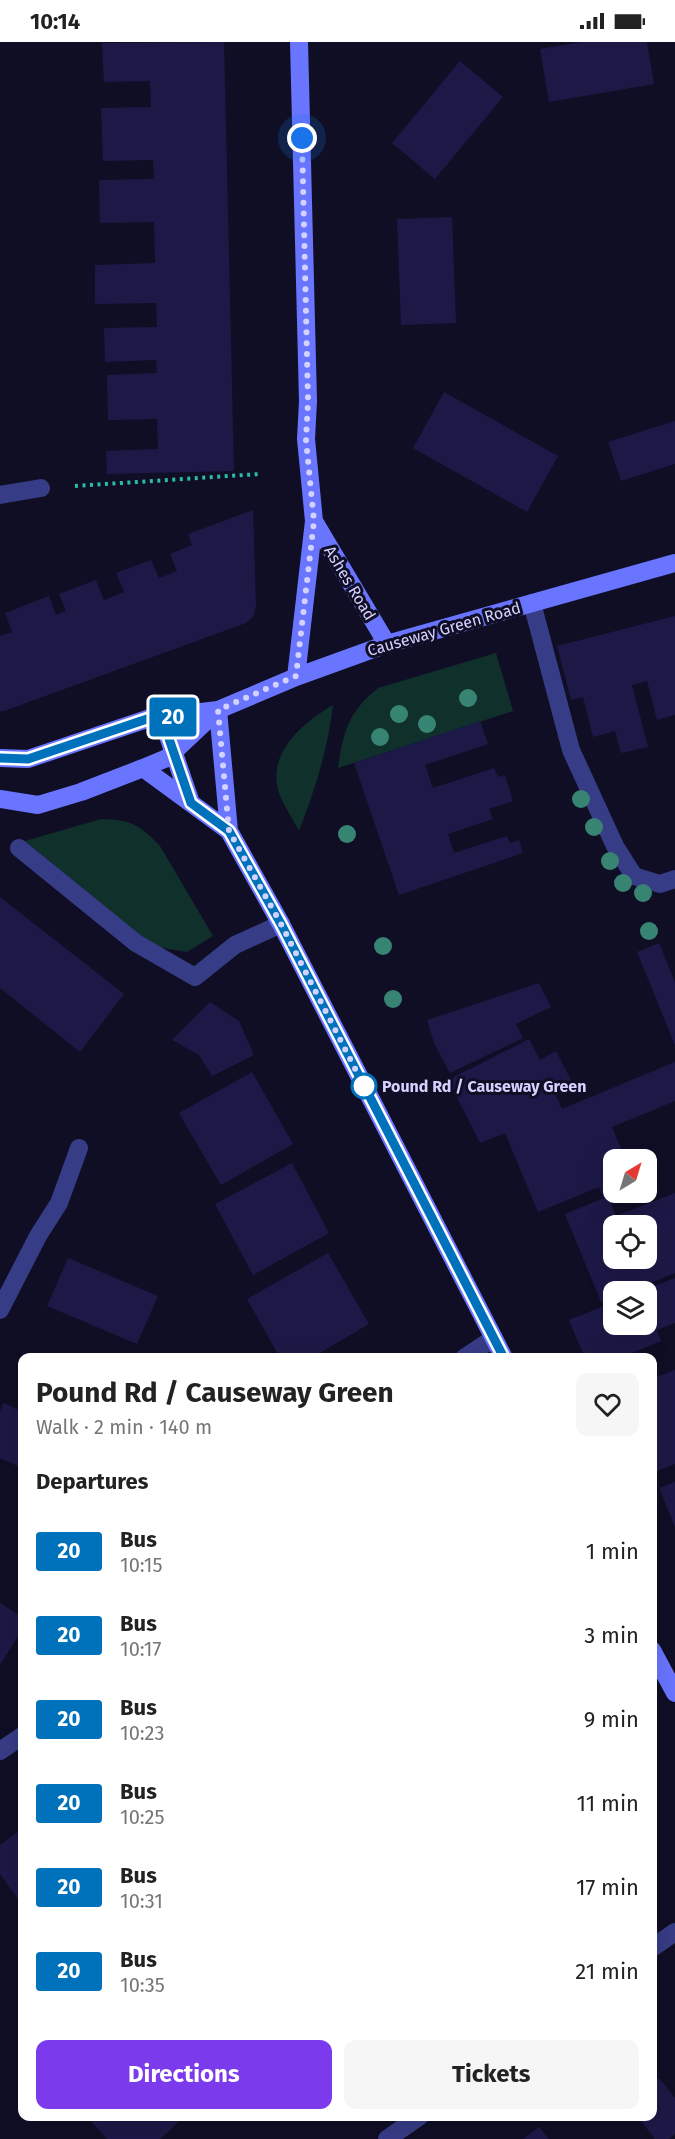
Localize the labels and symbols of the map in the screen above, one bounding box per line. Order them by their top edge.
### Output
your location [287,123,317,153]
street label: Ashes Road [320,542,380,624]
street label: Causeway Green Road [365,598,523,660]
line badge: 20 [146,698,200,736]
marker: Pound Rd / Causeway Green [351,1073,377,1099]
place label: Pound Rd / Causeway Green [382,1077,586,1096]
north arrow [603,1149,657,1203]

